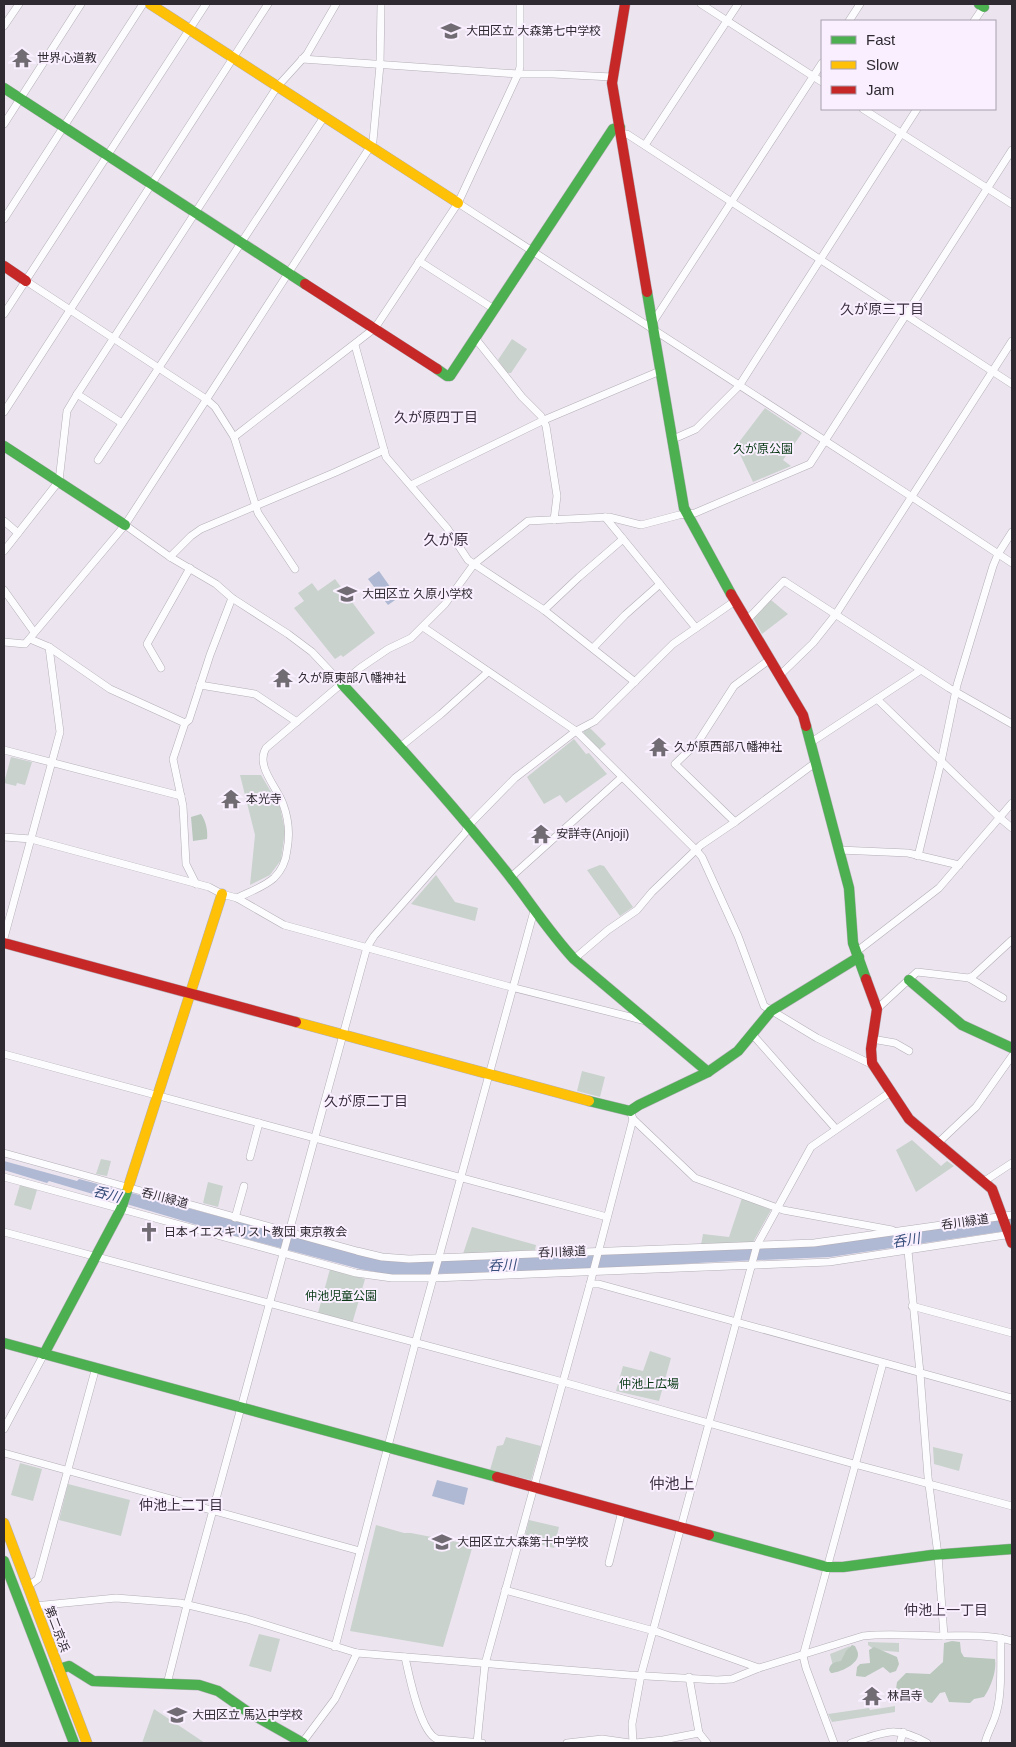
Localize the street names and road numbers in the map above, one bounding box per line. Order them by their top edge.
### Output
street label: 呑川緑道 [140,1185,190,1211]
street label: 呑川緑道 [940,1212,990,1232]
street label: 呑川緑道 [538,1244,586,1260]
street label: 第二京浜 [42,1604,72,1654]

